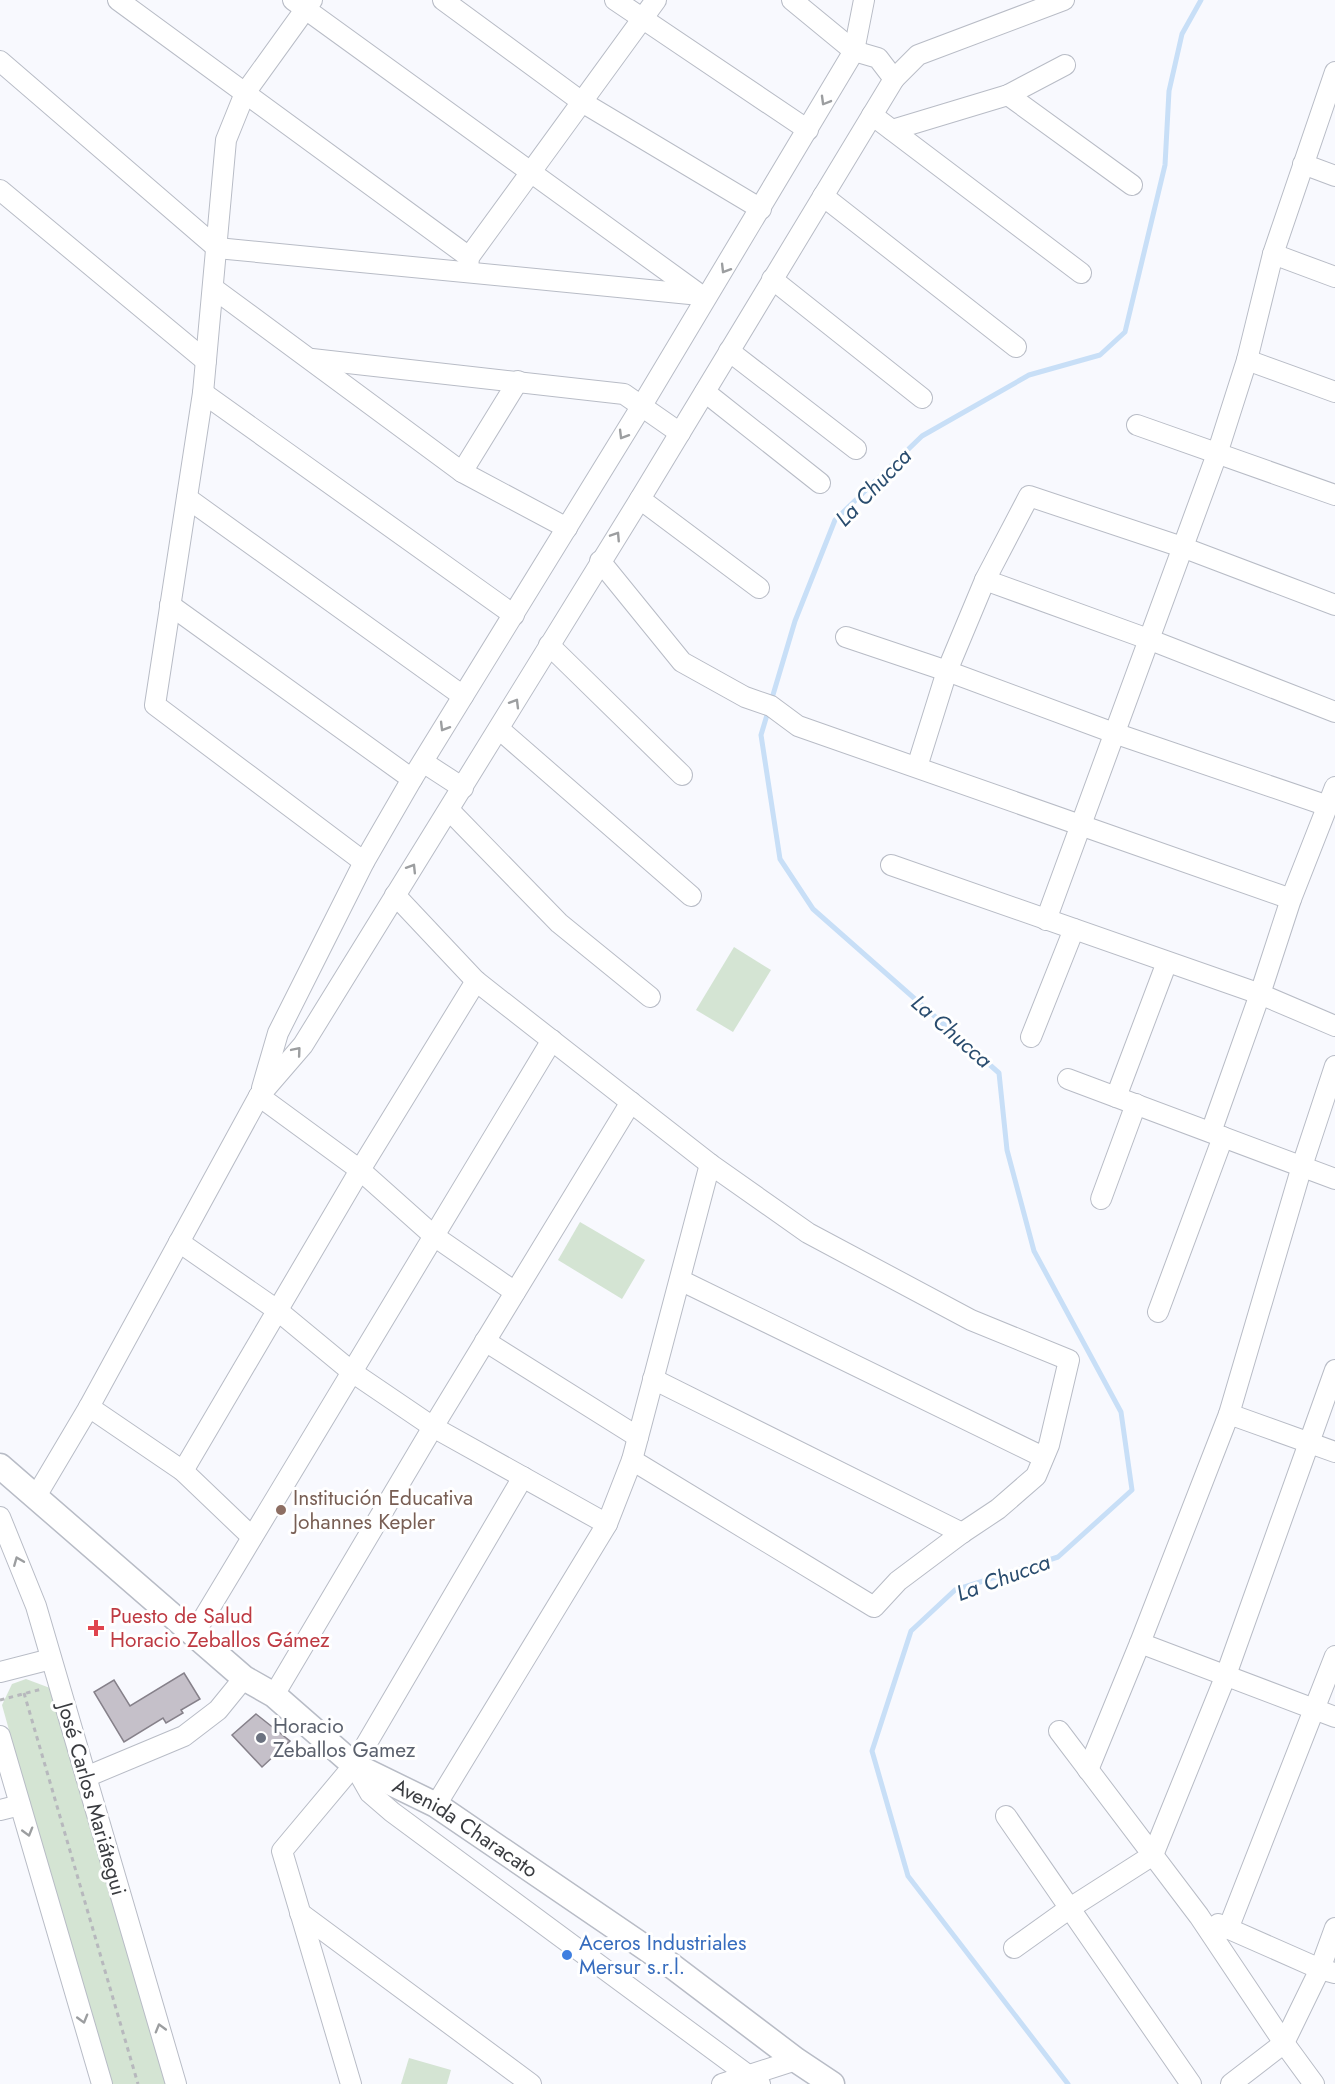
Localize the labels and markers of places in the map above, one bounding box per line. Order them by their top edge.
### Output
place label: Institución Educativa Johannes Kepler [290,1483,473,1537]
marker: Institución Educativa Johannes Kepler [274,1503,288,1517]
place label: Puesto de Salud Horacio Zeballos Gámez [110,1601,330,1655]
marker: Puesto de Salud Horacio Zeballos Gámez [87,1619,105,1637]
place label: Horacio Zeballos Gamez [273,1711,416,1765]
marker: Horacio Zeballos Gamez [254,1731,268,1745]
place label: Aceros Industriales Mersur s.r.l. [579,1928,746,1982]
marker: Aceros Industriales Mersur s.r.l. [560,1948,574,1962]

